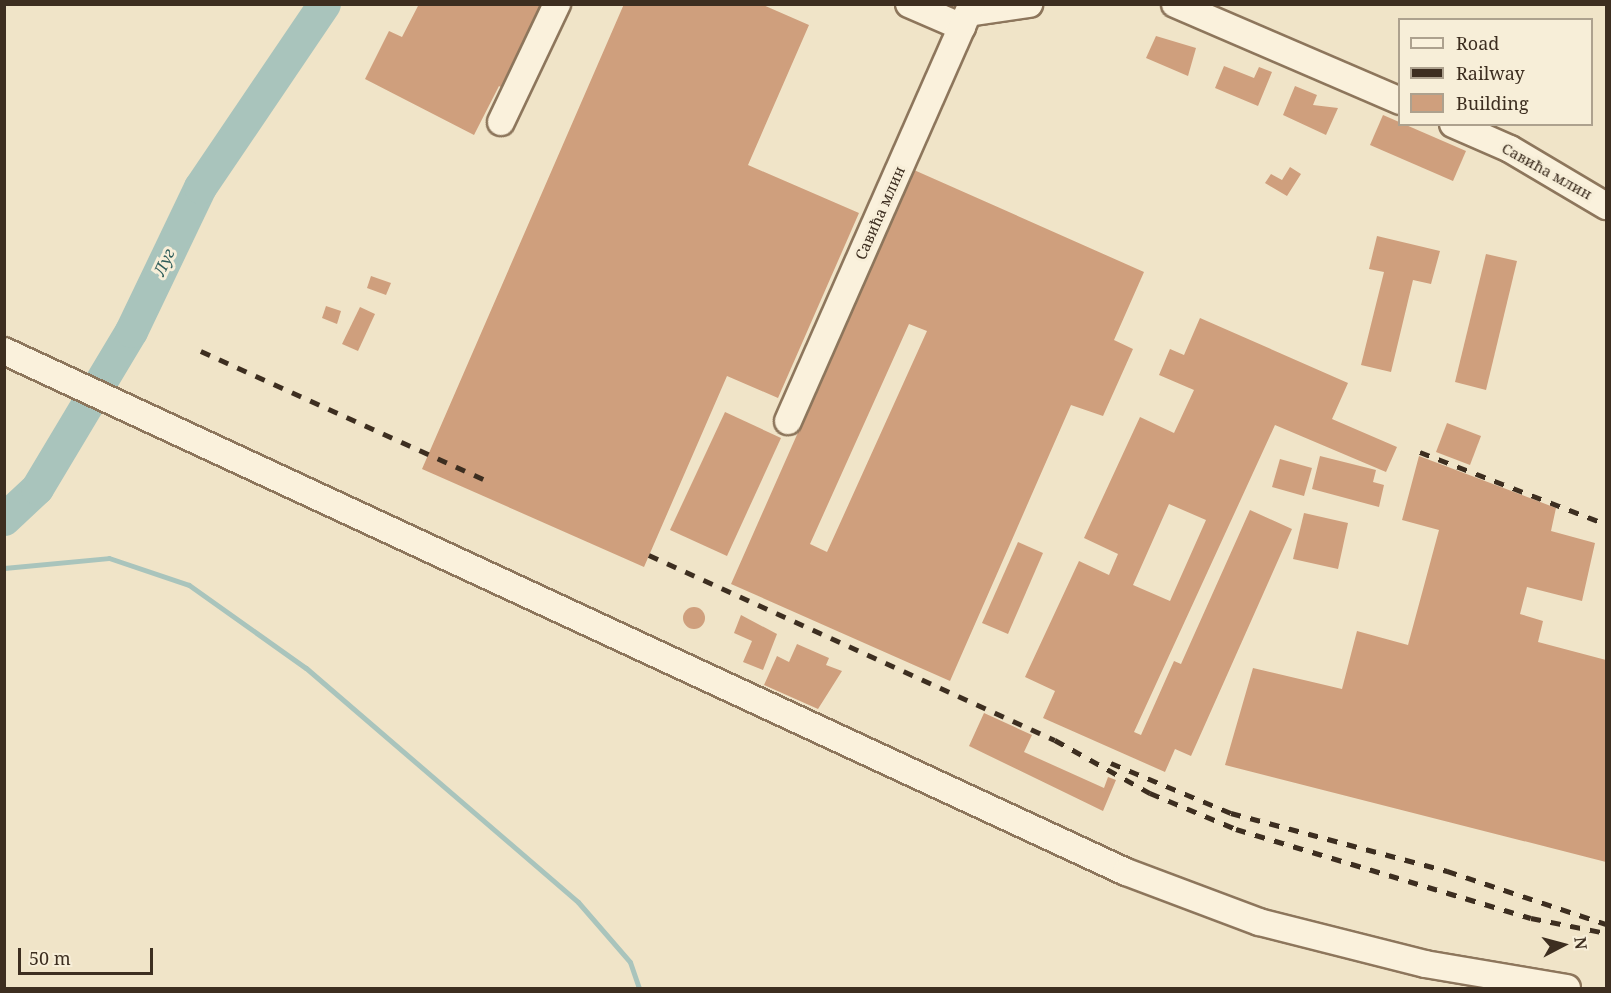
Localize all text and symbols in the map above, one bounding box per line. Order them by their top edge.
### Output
legend [1398,18,1593,126]
text: Road [1456,31,1499,55]
text: Railway [1456,61,1525,85]
text: Building [1456,91,1529,115]
street label: Савића млин [1499,139,1595,203]
street label: Савића млин [851,164,909,262]
water label: Луг [149,245,179,279]
north arrow [1533,915,1593,975]
scale bar [21,936,156,974]
text: N [1569,936,1592,951]
text: 50 m [29,946,71,970]

